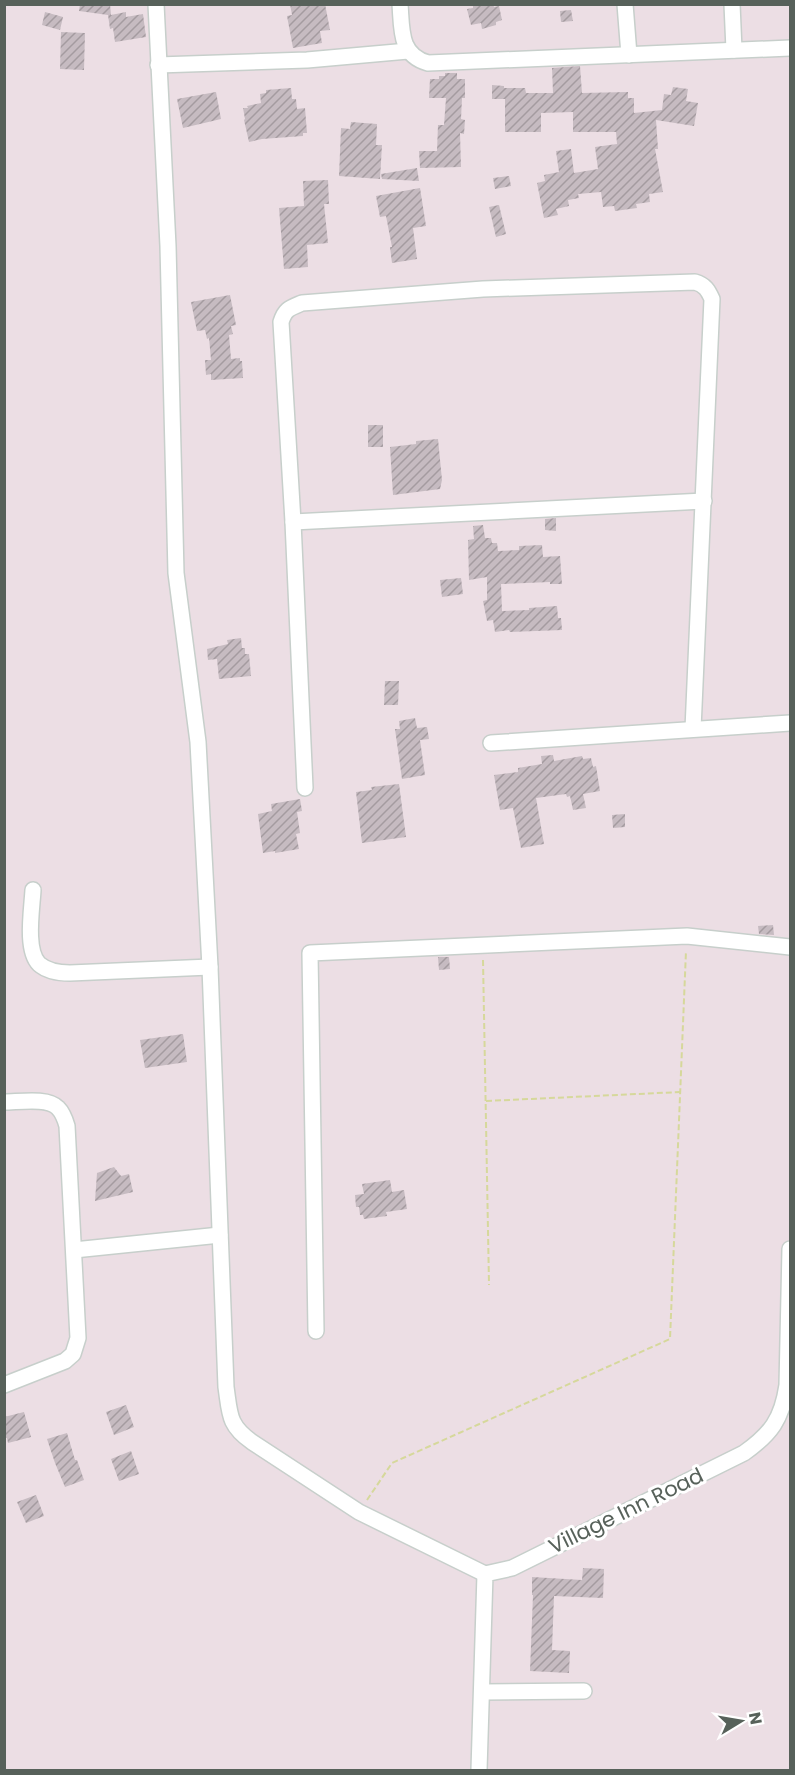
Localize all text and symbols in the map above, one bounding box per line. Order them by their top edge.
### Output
street label: Village Inn Road [543,1460,708,1561]
north arrow [711,1691,771,1751]
text: N [743,1710,768,1726]

